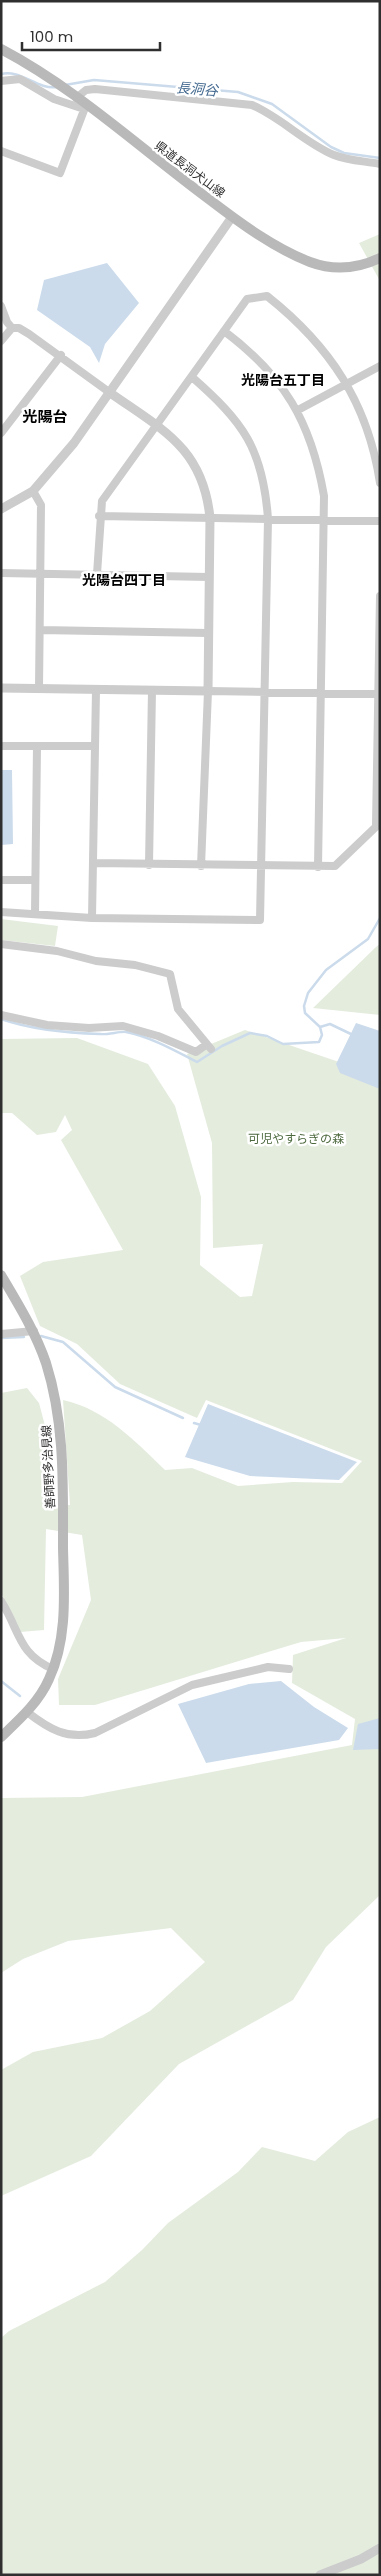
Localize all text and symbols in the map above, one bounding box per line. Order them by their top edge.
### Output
scale bar [22,20,160,52]
text: 100 m [30,26,73,47]
water label: 長洞谷 [175,77,220,101]
street label: 県道長洞犬山線 [151,137,229,201]
district label: 光陽台五丁目 [241,370,325,390]
district label: 光陽台 [22,406,68,427]
district label: 光陽台四丁目 [82,570,166,590]
park label: 可児やすらぎの森 [248,1130,344,1147]
street label: 善師野多治見線 [37,1425,59,1509]

